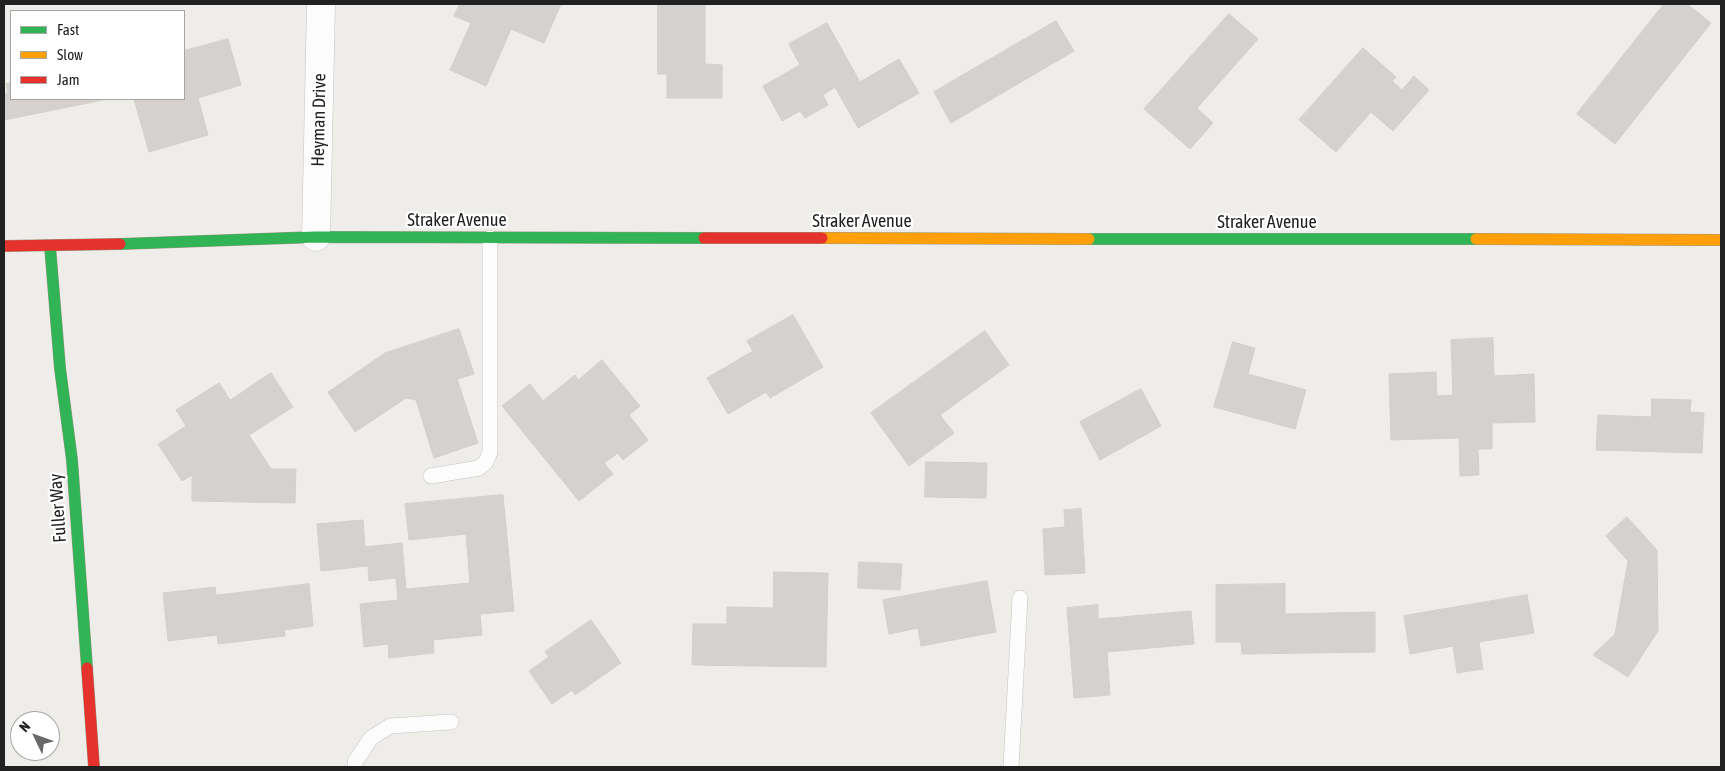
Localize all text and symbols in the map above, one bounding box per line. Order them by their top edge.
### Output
legend [10,10,185,100]
text: Fast [57,21,79,38]
text: Slow [57,46,83,63]
text: Jam [57,71,80,88]
street label: Heyman Drive [307,73,331,167]
street label: Straker Avenue [407,209,507,231]
street label: Straker Avenue [812,210,912,232]
street label: Straker Avenue [1217,211,1317,233]
street label: Fuller Way [45,473,71,543]
north arrow [10,711,60,761]
text: N [16,718,33,735]

